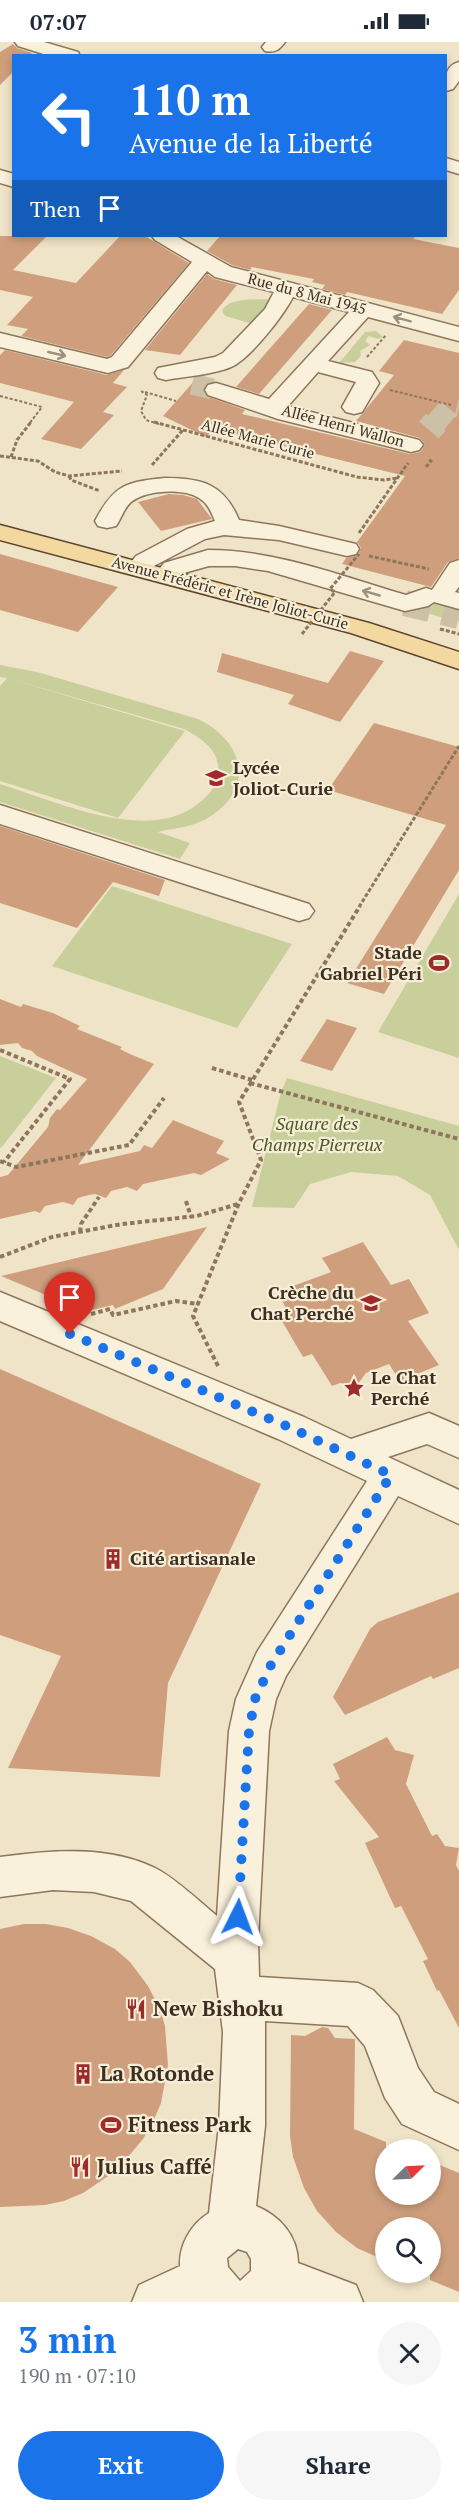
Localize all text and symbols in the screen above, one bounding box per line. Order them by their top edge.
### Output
text: 07:07 [30,7,87,36]
text: 110 m [129,71,250,127]
icon: left [30,78,108,156]
text: Avenue de la Liberté [129,125,373,161]
icon: arrive [93,192,126,225]
text: Then [30,194,81,223]
street label: Rue du 8 Mai 1945 [246,268,369,319]
one-way arrow [393,313,412,324]
one-way arrow [47,348,66,360]
street label: Allée Henri Wallon [280,399,407,451]
street label: Allée Marie Curie [200,413,317,463]
street label: Avenue Frédéric et Irène Joliot-Curie [110,551,351,633]
one-way arrow [362,587,381,598]
place label: Lycée Joliot-Curie [233,755,333,800]
school or university icon: Lycée Joliot-Curie [204,766,228,790]
place label: Stade Gabriel Péri [320,940,422,985]
sports icon: Stade Gabriel Péri [427,951,451,975]
park label: Square des Champs Pierreux [252,1111,383,1156]
pin [44,1272,95,1334]
place label: Crèche du Chat Perché [250,1280,354,1325]
icon: arrive [53,1281,86,1314]
school or university icon: Crèche du Chat Perché [359,1291,383,1315]
place label: Le Chat Perché [371,1365,436,1410]
place icon: Le Chat Perché [342,1376,366,1400]
place label: Cité artisanale [130,1546,256,1570]
building icon: Cité artisanale [101,1547,125,1571]
position arrow [206,1885,270,1949]
place label: New Bishoku [153,1994,283,2022]
restaurant icon: New Bishoku [124,1997,148,2021]
place label: La Rotonde [100,2059,214,2087]
building icon: La Rotonde [71,2062,95,2086]
place label: Fitness Park [128,2110,252,2138]
sports icon: Fitness Park [99,2113,123,2137]
north arrow [375,2139,441,2205]
map controls [375,2139,441,2283]
place label: Julius Caffé [97,2152,212,2180]
restaurant icon: Julius Caffé [68,2155,92,2179]
button: search [375,2217,441,2283]
text: 3 min [18,2316,116,2363]
button: close [378,2322,441,2385]
text: 190 m · 07:10 [18,2362,136,2389]
button: Exit [18,2431,224,2500]
button: Share [236,2431,441,2500]

